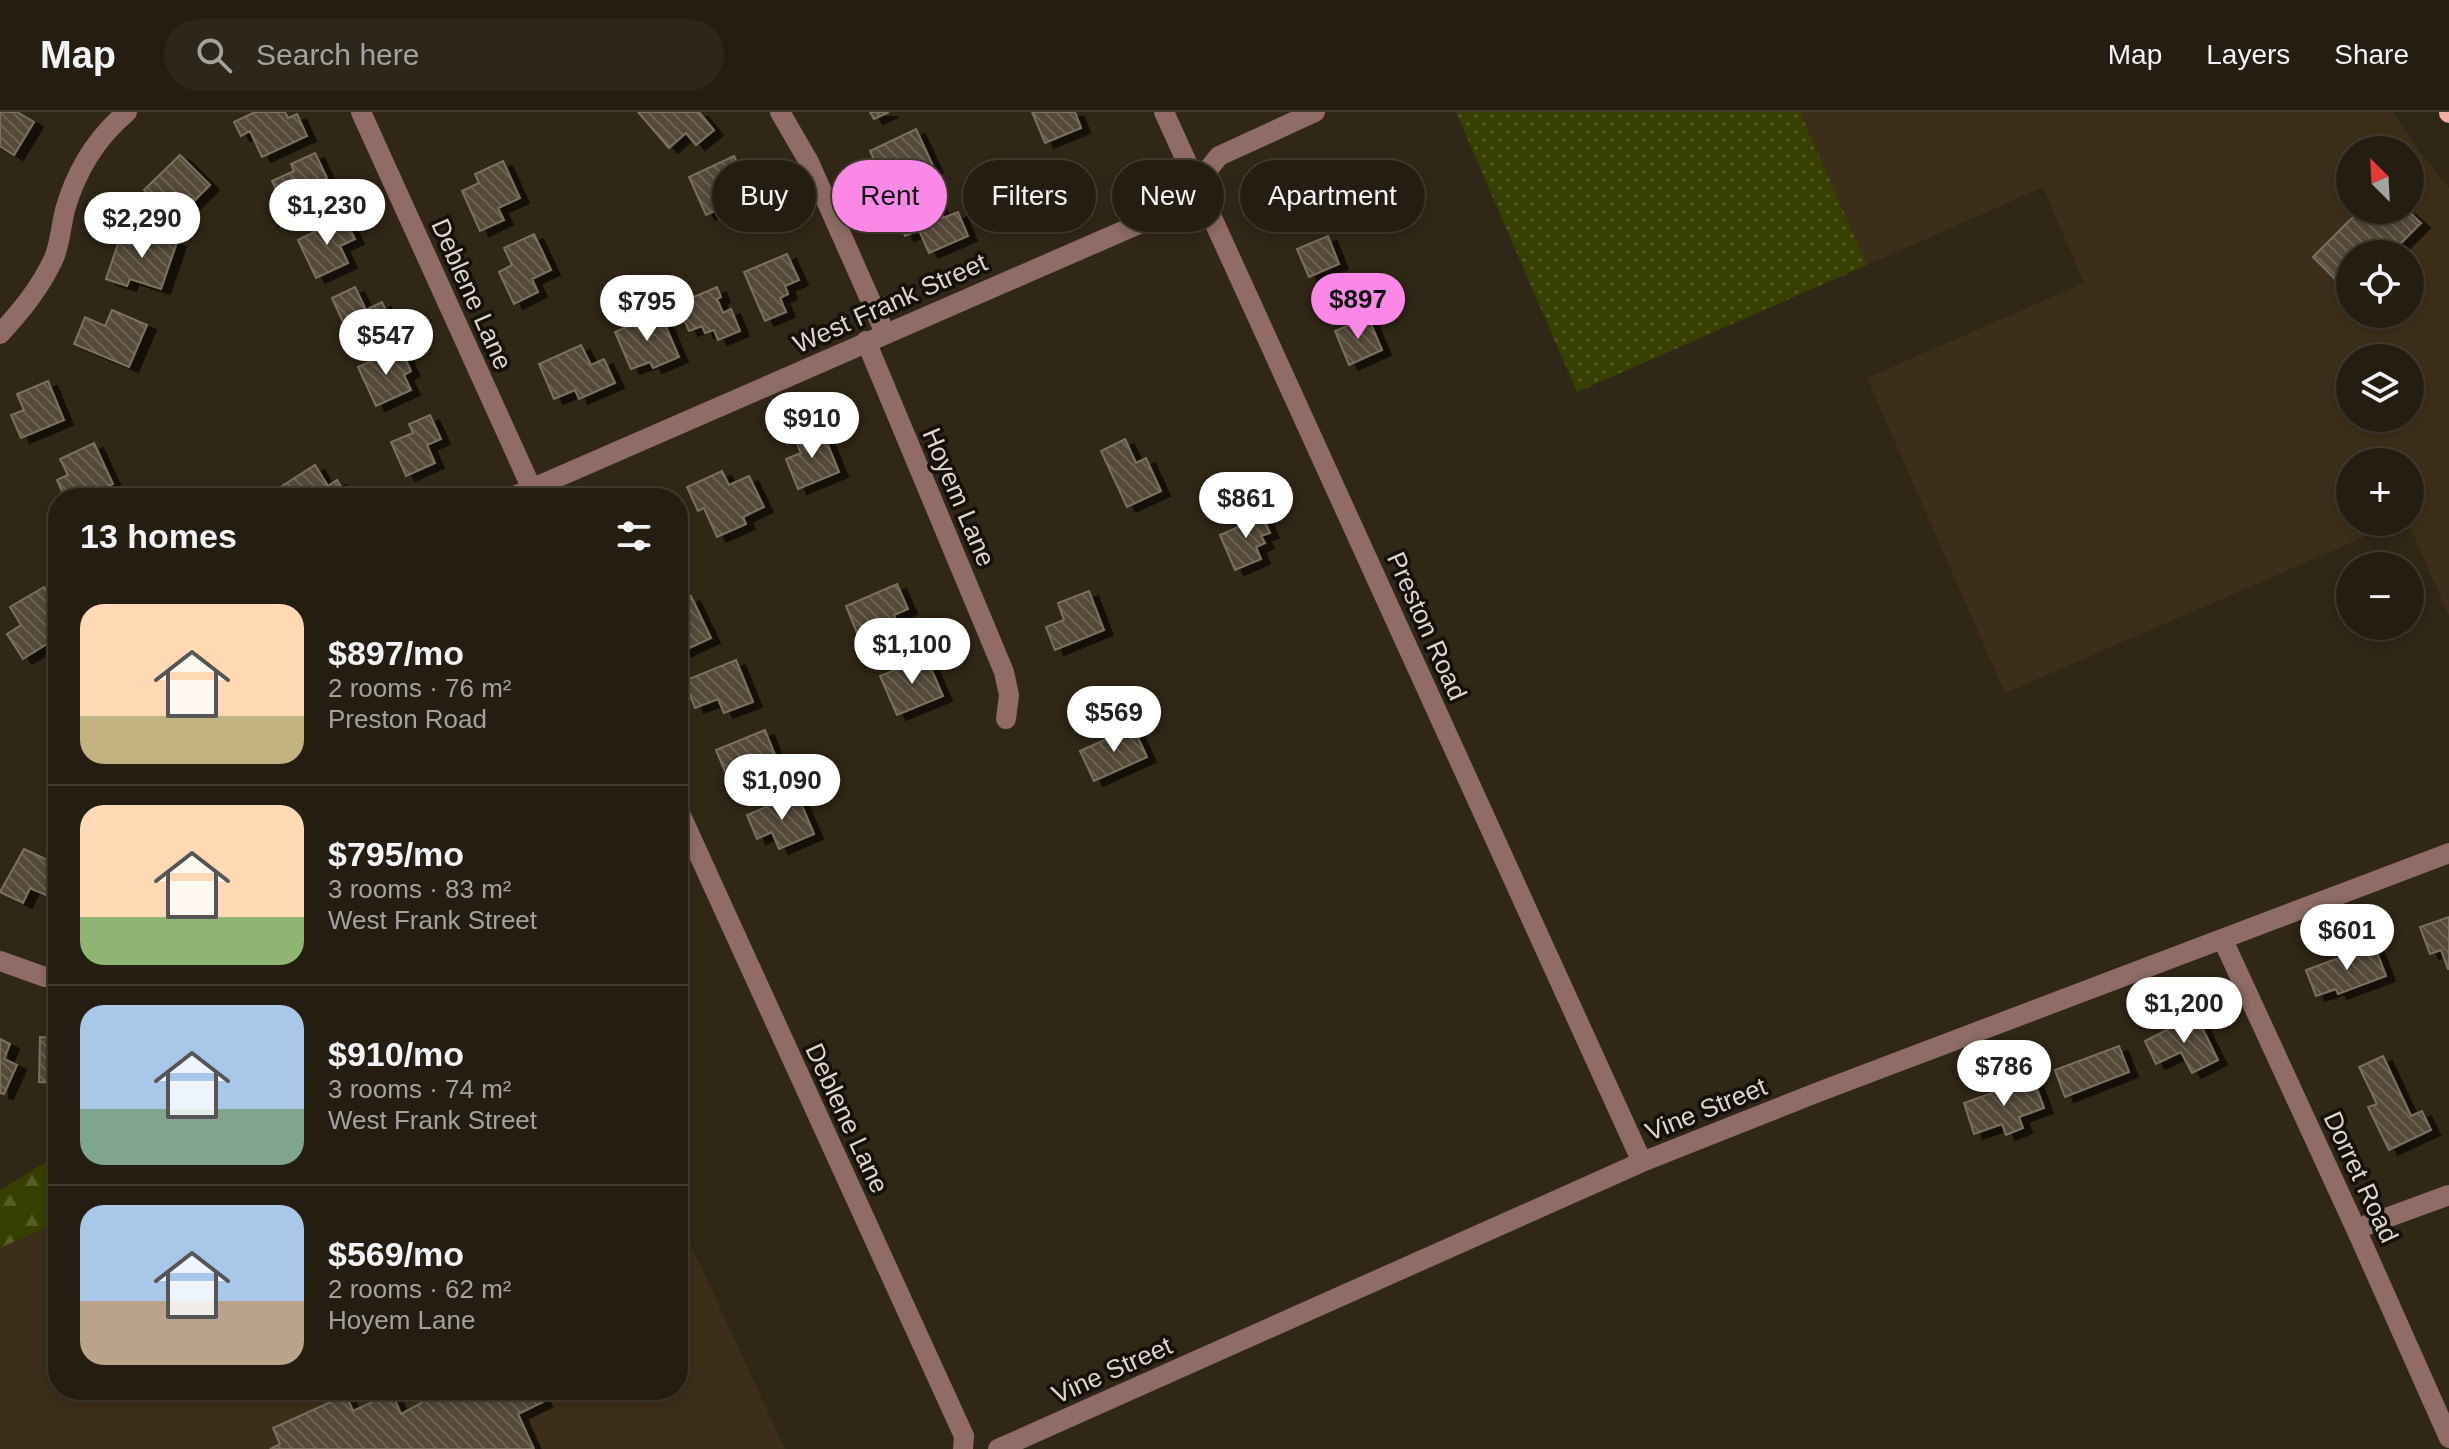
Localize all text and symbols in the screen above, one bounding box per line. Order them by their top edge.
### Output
search box [164,19,724,91]
icon: search [192,33,236,77]
text: Map [40,34,116,76]
text: Search here [256,38,419,71]
text: Map [2108,39,2162,70]
text: Layers [2206,39,2290,70]
text: Share [2334,39,2409,70]
north arrow [2336,136,2424,224]
map controls [2336,136,2424,640]
chip: Buy [712,160,816,232]
chip: Rent [832,160,947,232]
chip: Filters [963,160,1096,232]
chip: New [1112,160,1224,232]
chip: Apartment [1240,160,1425,232]
pin: $1,230 [262,179,392,247]
text: $1,230 [287,190,367,220]
pin: $2,290 [77,192,207,260]
text: $2,290 [102,203,182,233]
street label: Deblene Lane [425,214,519,374]
button: locate [2336,240,2424,328]
street label: West Frank Street [788,246,992,359]
pin: $897 [1311,273,1405,341]
pin: $795 [600,275,694,343]
text: $897 [1329,284,1387,314]
text: $795 [618,286,676,316]
pin: $547 [339,309,433,377]
text: $547 [357,320,415,350]
button: layers [2336,344,2424,432]
pin: $910 [765,392,859,460]
text: $910 [783,403,841,433]
street label: Hoyem Lane [916,423,1002,571]
button: + [2336,448,2424,536]
pin: $861 [1199,472,1293,540]
text: $861 [1217,483,1275,513]
icon: filters [612,514,656,558]
text: 13 homes [80,517,237,555]
street label: Preston Road [1381,547,1473,705]
button: − [2336,552,2424,640]
pin: $1,100 [847,618,977,686]
text: $1,100 [872,629,952,659]
text: $897/mo [328,634,464,672]
icon: home [144,636,240,732]
text: 2 rooms · 76 m² [328,673,512,703]
pin: $569 [1067,686,1161,754]
text: $569 [1085,697,1143,727]
text: Preston Road [328,704,487,734]
pin: $1,090 [717,754,847,822]
text: $1,090 [742,765,822,795]
text: $795/mo [328,835,464,873]
icon: home [144,837,240,933]
text: 3 rooms · 83 m² [328,874,512,904]
pin: $601 [2300,904,2394,972]
text: West Frank Street [328,905,537,935]
text: $601 [2318,915,2376,945]
pin: $1,200 [2119,977,2249,1045]
text: $1,200 [2144,988,2224,1018]
text: $910/mo [328,1035,464,1073]
icon: home [144,1037,240,1133]
street label: Deblene Lane [799,1038,895,1198]
pin: $786 [1957,1040,2051,1108]
text: $786 [1975,1051,2033,1081]
street label: Vine Street [1641,1071,1772,1147]
text: 3 rooms · 74 m² [328,1074,512,1104]
text: West Frank Street [328,1105,537,1135]
street label: Dorret Road [2317,1106,2405,1248]
text: $569/mo [328,1235,464,1273]
icon: home [144,1237,240,1333]
text: 2 rooms · 62 m² [328,1274,512,1304]
text: Hoyem Lane [328,1305,475,1335]
street label: Vine Street [1047,1330,1177,1410]

